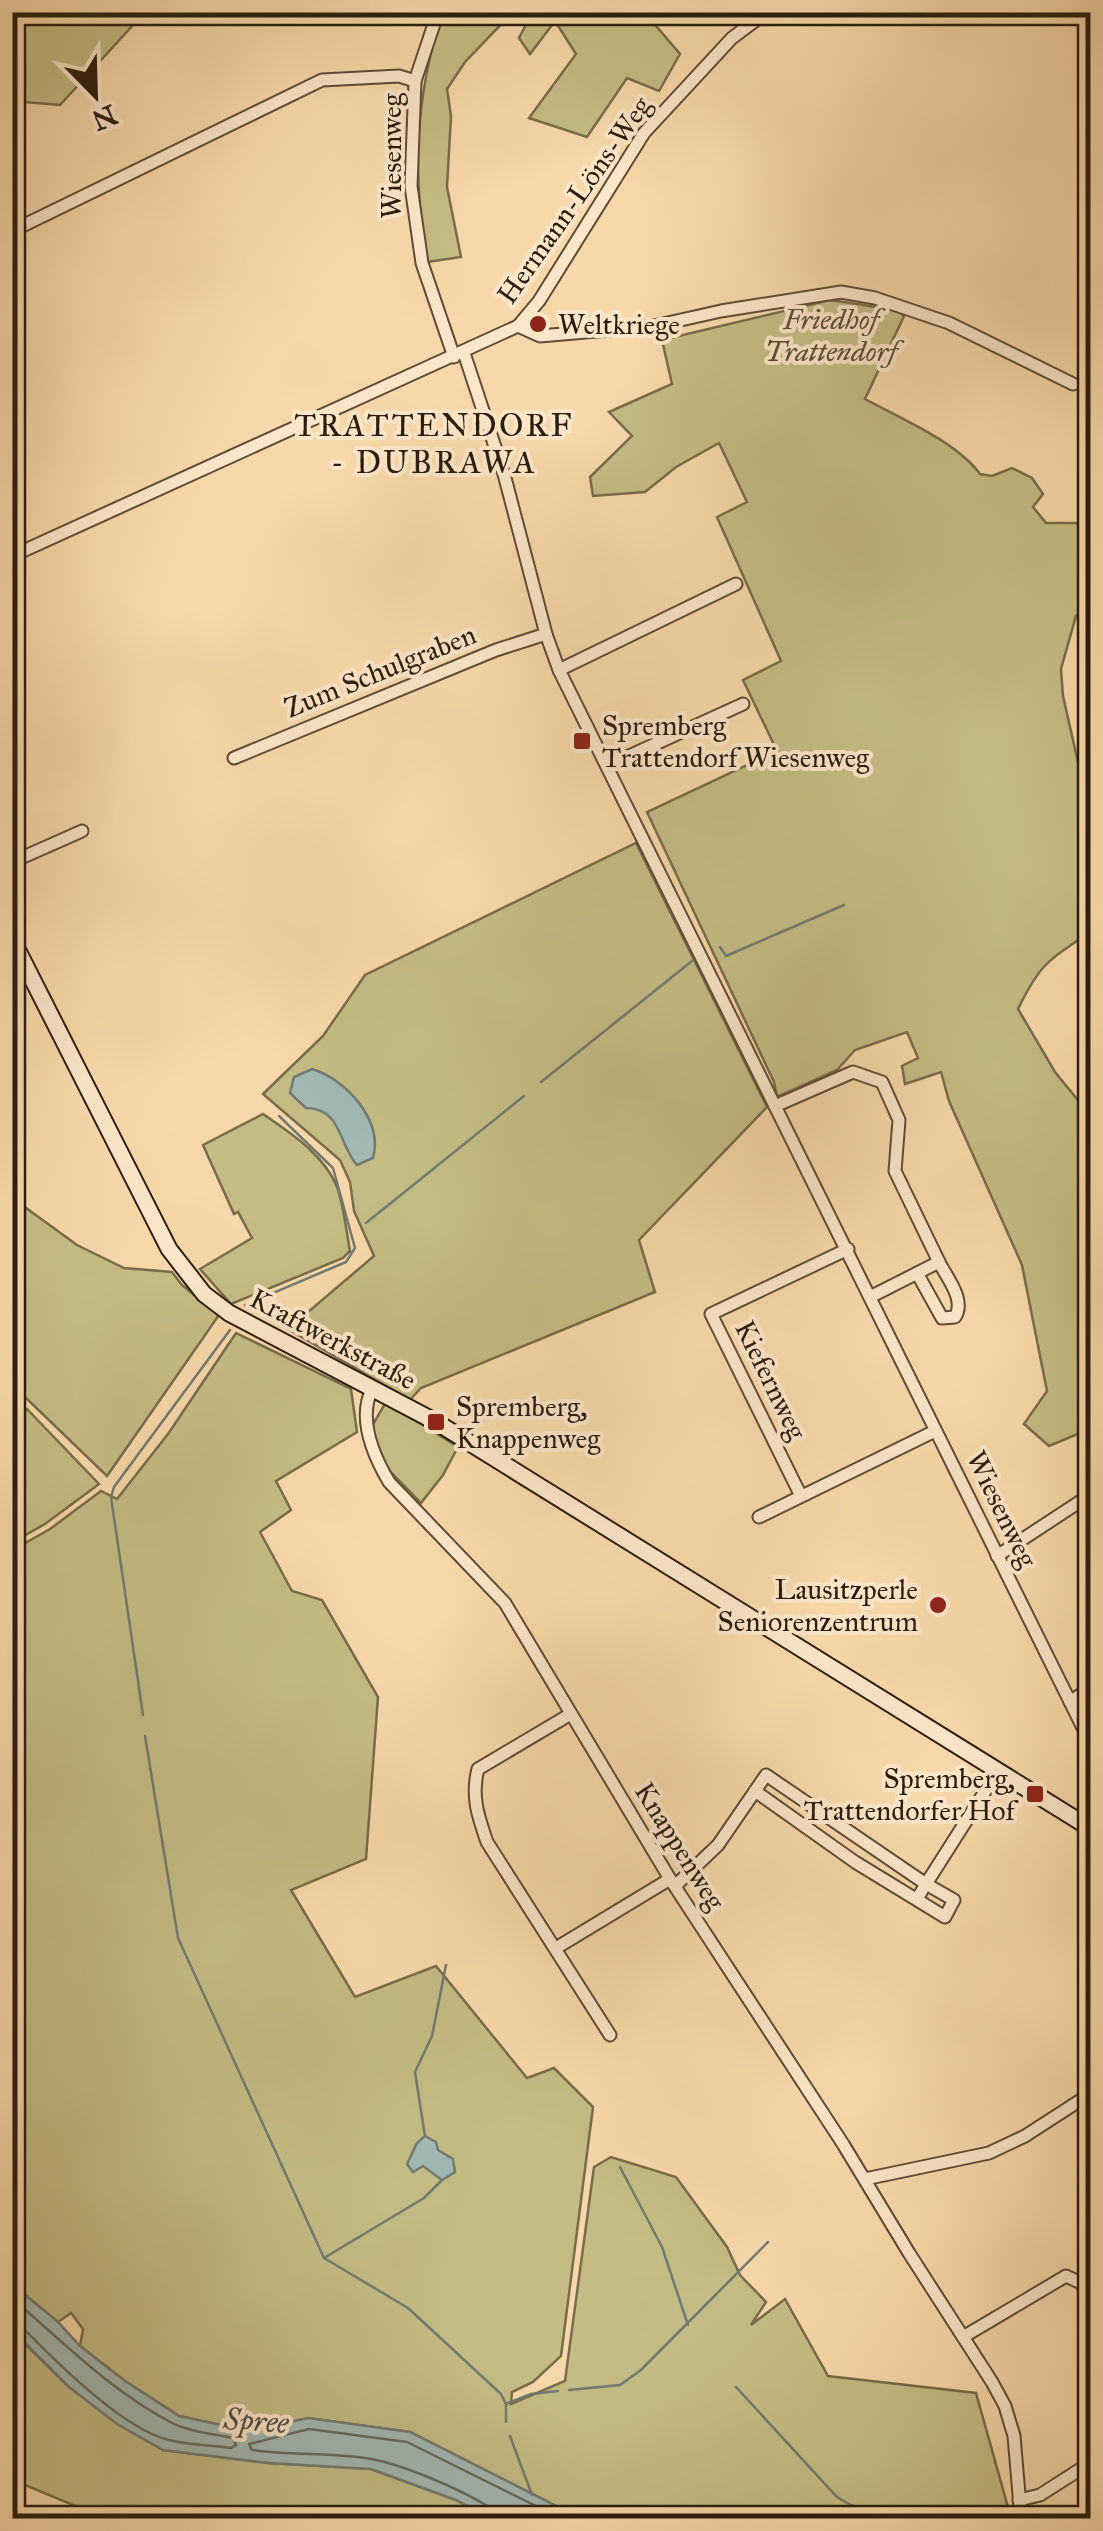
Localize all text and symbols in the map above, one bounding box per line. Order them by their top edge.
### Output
north arrow [45,45,145,145]
street label: Hermann-Löns-Weg [489,89,659,310]
street label: Wiesenweg [374,92,409,219]
text: N [87,97,122,138]
park label: Friedhof Trattendorf [765,302,905,369]
place label: Weltkriege [558,307,680,342]
marker: Weltkriege [527,313,549,335]
district label: TRATTENDORF - DUBRAWA [294,406,574,482]
street label: Zum Schulgraben [279,617,481,725]
place label: Spremberg Trattendorf Wiesenweg [602,708,870,775]
marker: Spremberg Trattendorf Wiesenweg [571,730,593,752]
street label: Kraftwerkstraße [244,1281,422,1397]
street label: Kiefernweg [727,1315,815,1446]
place label: Spremberg, Knappenweg [456,1389,601,1456]
marker: Spremberg, Knappenweg [425,1411,447,1433]
street label: Wiesenweg [959,1445,1046,1574]
place label: Lausitzperle Seniorenzentrum [718,1572,918,1639]
marker: Lausitzperle Seniorenzentrum [927,1594,949,1616]
place label: Spremberg, Trattendorfer Hof [804,1761,1020,1828]
street label: Knappenweg [627,1776,734,1917]
marker: Spremberg, Trattendorfer Hof [1024,1783,1046,1805]
water label: Spree [221,2401,290,2442]

